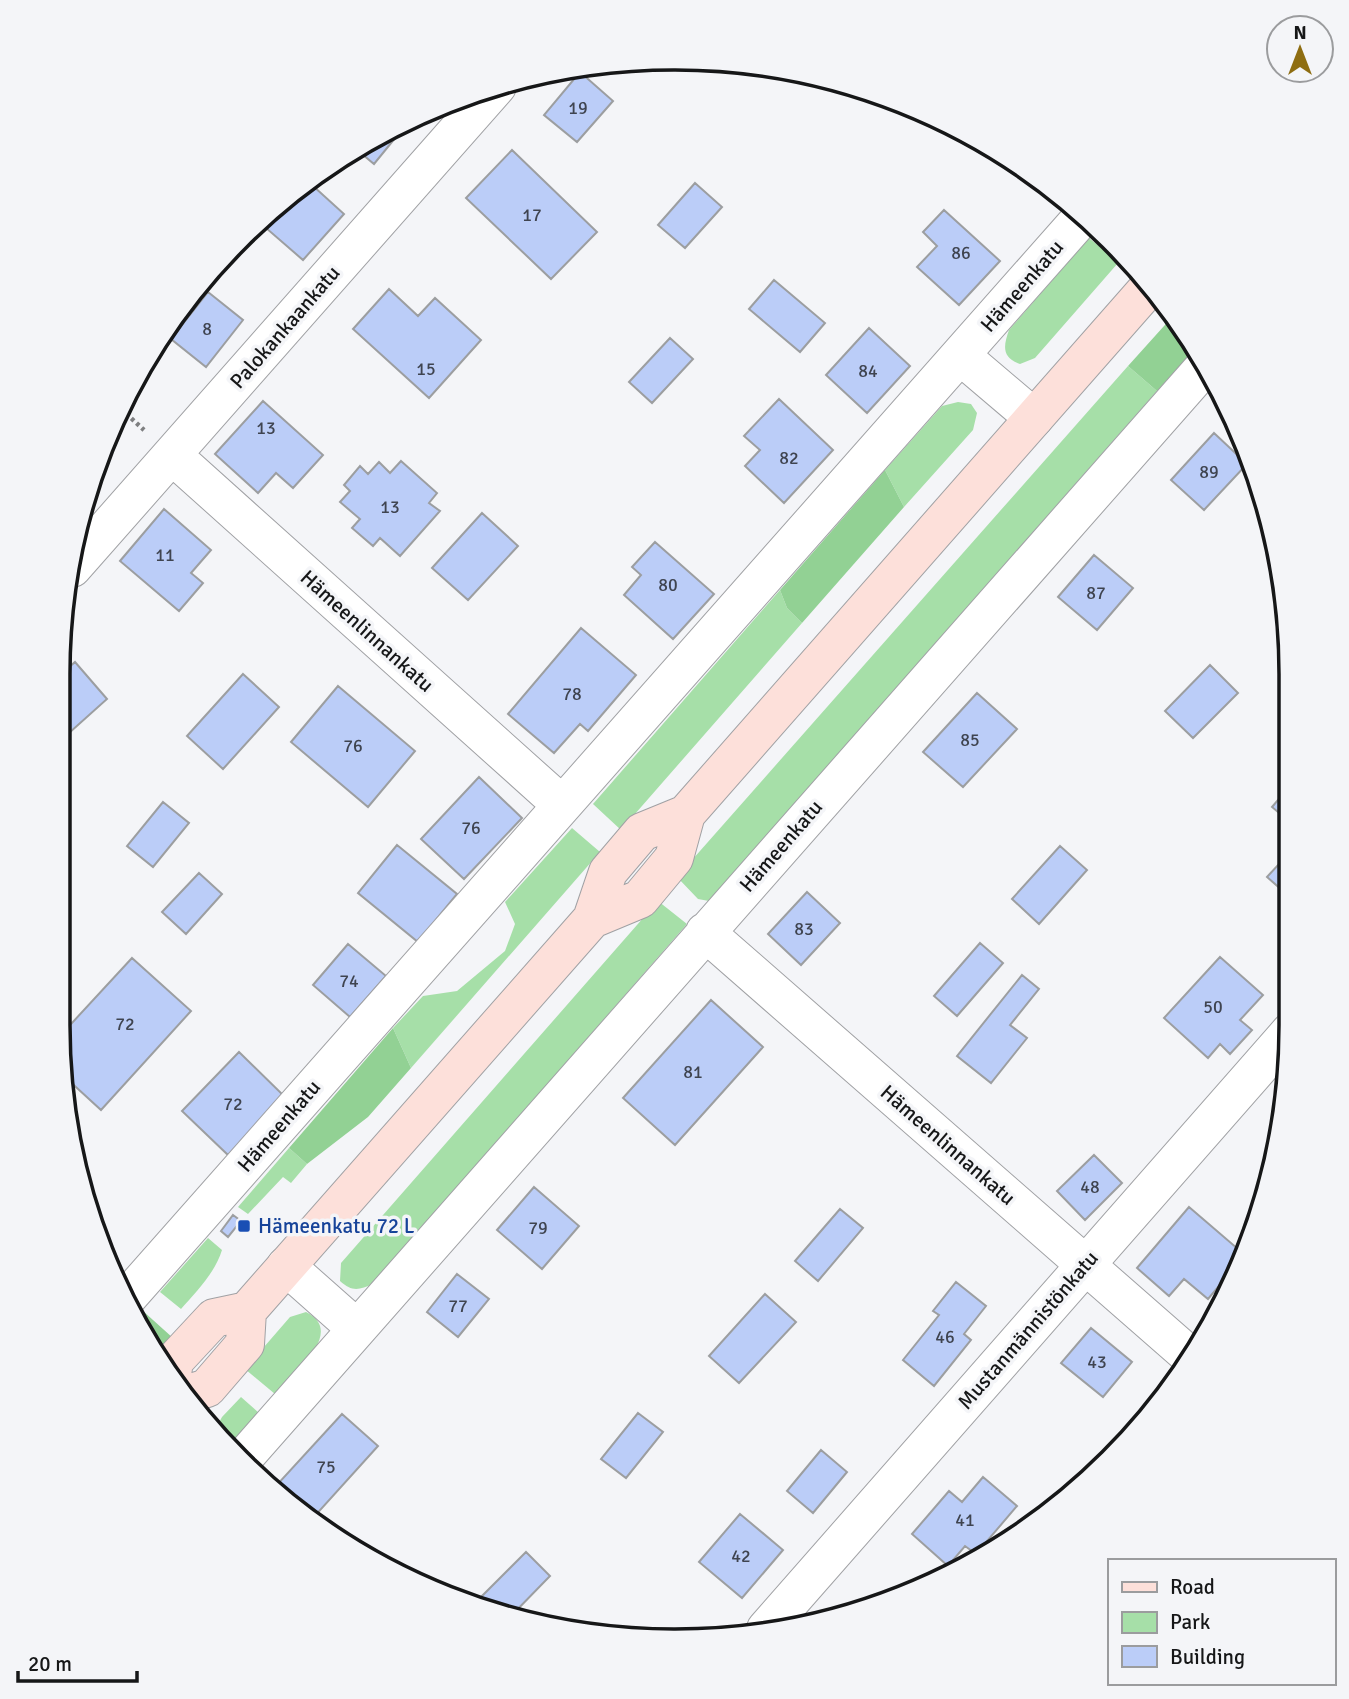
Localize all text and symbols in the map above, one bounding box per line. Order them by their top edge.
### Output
north arrow [1265,14,1335,84]
text: N [1293,21,1307,45]
house number: 19 [568,97,588,119]
house number: 17 [522,204,542,226]
street label: Hämeenkatu [975,235,1069,337]
house number: 86 [951,242,971,264]
street label: Palokankaankatu [224,260,346,394]
house number: 8 [202,318,212,340]
house number: 15 [416,358,436,380]
house number: 84 [858,360,878,382]
house number: 13 [256,417,276,439]
house number: 82 [779,447,799,469]
house number: 89 [1199,461,1219,483]
house number: 13 [380,496,400,518]
house number: 11 [155,544,175,566]
street label: Hämeenlinnankatu [295,564,439,698]
house number: 80 [658,574,678,596]
house number: 87 [1086,582,1106,604]
house number: 78 [562,683,582,705]
house number: 85 [960,729,980,751]
house number: 76 [343,735,363,757]
street label: Hämeenkatu [734,795,828,897]
house number: 76 [461,817,481,839]
house number: 83 [794,918,814,940]
house number: 74 [339,970,359,992]
house number: 50 [1203,996,1223,1018]
house number: 72 [115,1013,135,1035]
house number: 81 [683,1061,703,1083]
street label: Hämeenkatu [232,1075,326,1177]
street label: Hämeenlinnankatu [875,1079,1021,1211]
house number: 72 [223,1093,243,1115]
house number: 48 [1080,1176,1100,1198]
place label: Hämeenkatu 72 L [258,1213,415,1239]
house number: 79 [528,1217,548,1239]
marker: Hämeenkatu 72 L [236,1218,252,1234]
street label: Mustanmännistönkatu [952,1245,1104,1415]
house number: 77 [448,1295,468,1317]
house number: 46 [935,1326,955,1348]
house number: 43 [1087,1351,1107,1373]
house number: 75 [316,1456,336,1478]
house number: 41 [955,1509,975,1531]
house number: 42 [731,1545,751,1567]
legend [1108,1559,1335,1685]
text: Road [1170,1574,1215,1600]
text: Park [1170,1609,1211,1635]
scale bar [18,1640,136,1684]
text: Building [1170,1644,1245,1670]
text: 20 m [28,1651,72,1677]

